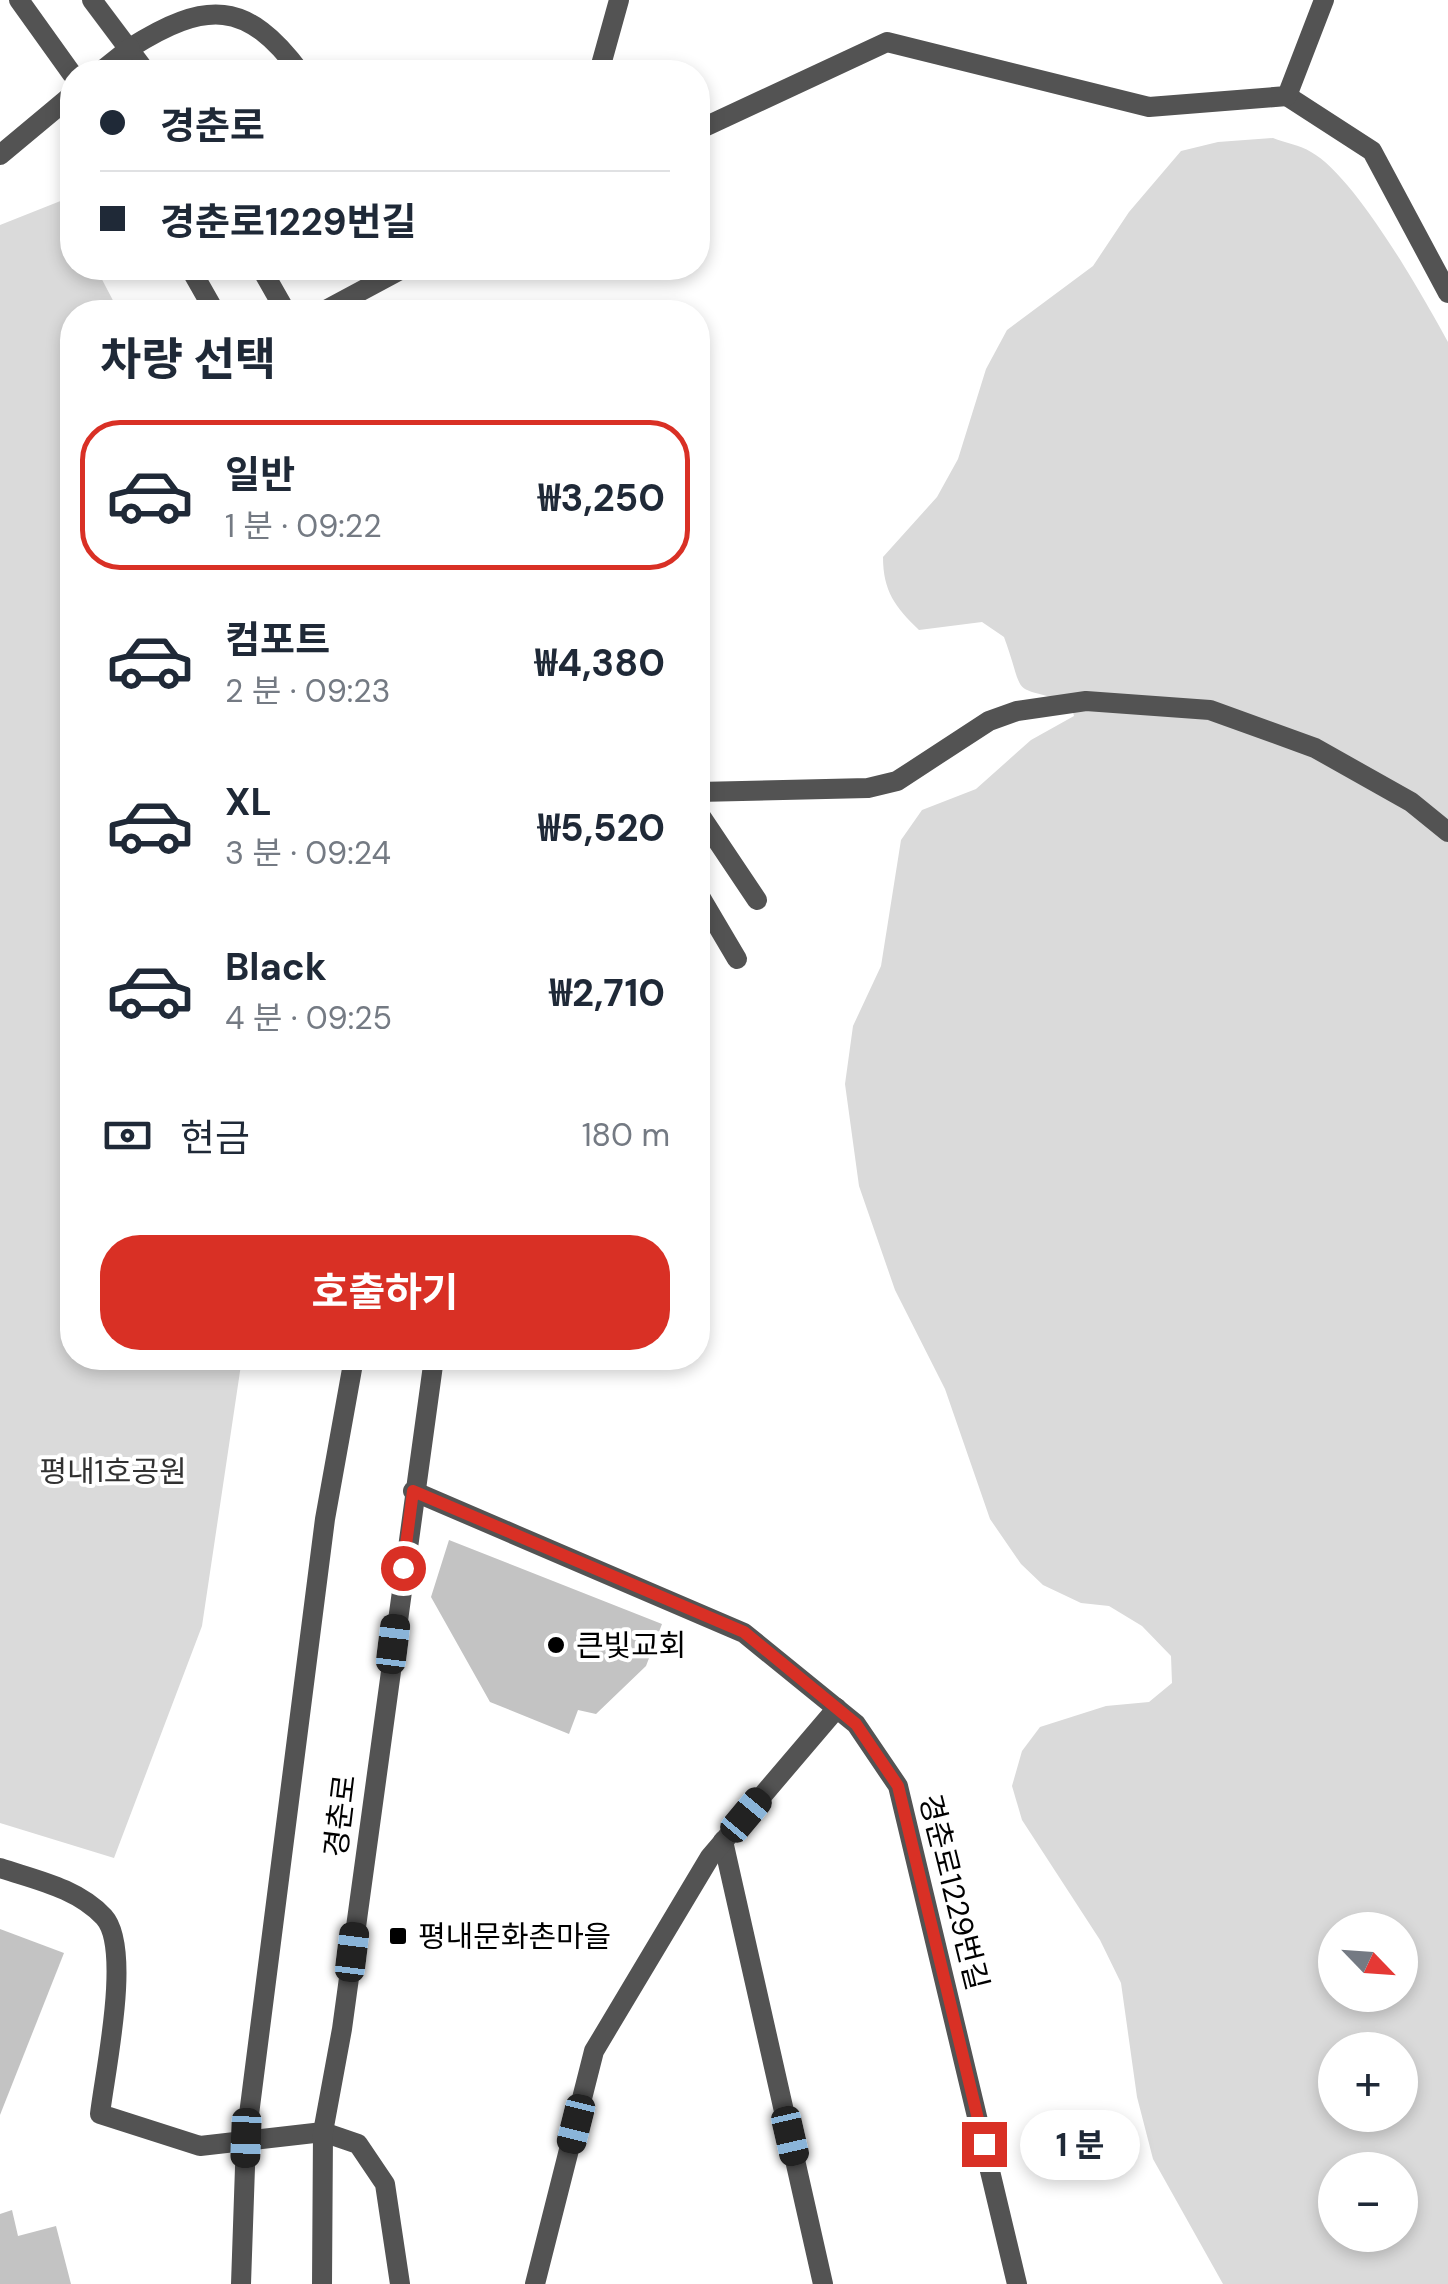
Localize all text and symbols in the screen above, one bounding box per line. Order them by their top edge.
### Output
text: 경춘로 [160,101,265,151]
text: 경춘로1229번길 [160,197,416,247]
text: 차량 선택 [100,330,276,389]
icon: car [105,450,195,540]
text: 일반 [225,450,295,500]
text: ₩3,250 [538,473,665,523]
text: 1 분 · 09:22 [225,505,382,547]
icon: car [105,615,195,705]
text: 컴포트 [225,615,330,665]
text: ₩4,380 [535,638,665,688]
text: 2 분 · 09:23 [225,670,391,712]
text: XL [225,777,272,827]
icon: car [105,780,195,870]
text: ₩5,520 [538,803,665,853]
text: 3 분 · 09:24 [225,832,391,874]
text: Black [225,942,327,992]
icon: car [105,945,195,1035]
text: ₩2,710 [550,968,665,1018]
text: 4 분 · 09:25 [225,997,392,1039]
icon: cash [100,1108,155,1163]
text: 현금 [180,1113,250,1163]
text: 180 m [582,1114,670,1156]
button: 호출하기 [100,1235,670,1350]
park label: 평내1호공원 [39,1452,187,1491]
route start [381,1546,426,1591]
car [374,1612,412,1676]
place label: 큰빛교회 [576,1626,686,1665]
marker: 큰빛교회 [545,1634,567,1656]
street label: 경춘로 [316,1773,364,1859]
car [715,1782,777,1848]
street label: 경춘로1229번길 [911,1790,997,1994]
north arrow [1318,1912,1418,2012]
map controls [1318,1912,1418,2252]
place label: 평내문화촌마을 [418,1917,611,1956]
car [333,1920,371,1984]
marker: 평내문화촌마을 [387,1925,409,1947]
button: + [1318,2032,1418,2132]
car [554,2091,598,2157]
car [769,2103,811,2169]
car [230,2107,262,2169]
callout: 1 분 [1019,2109,1139,2179]
route end [962,2122,1007,2167]
text: 1 분 [1056,2124,1104,2166]
button: − [1318,2152,1418,2252]

